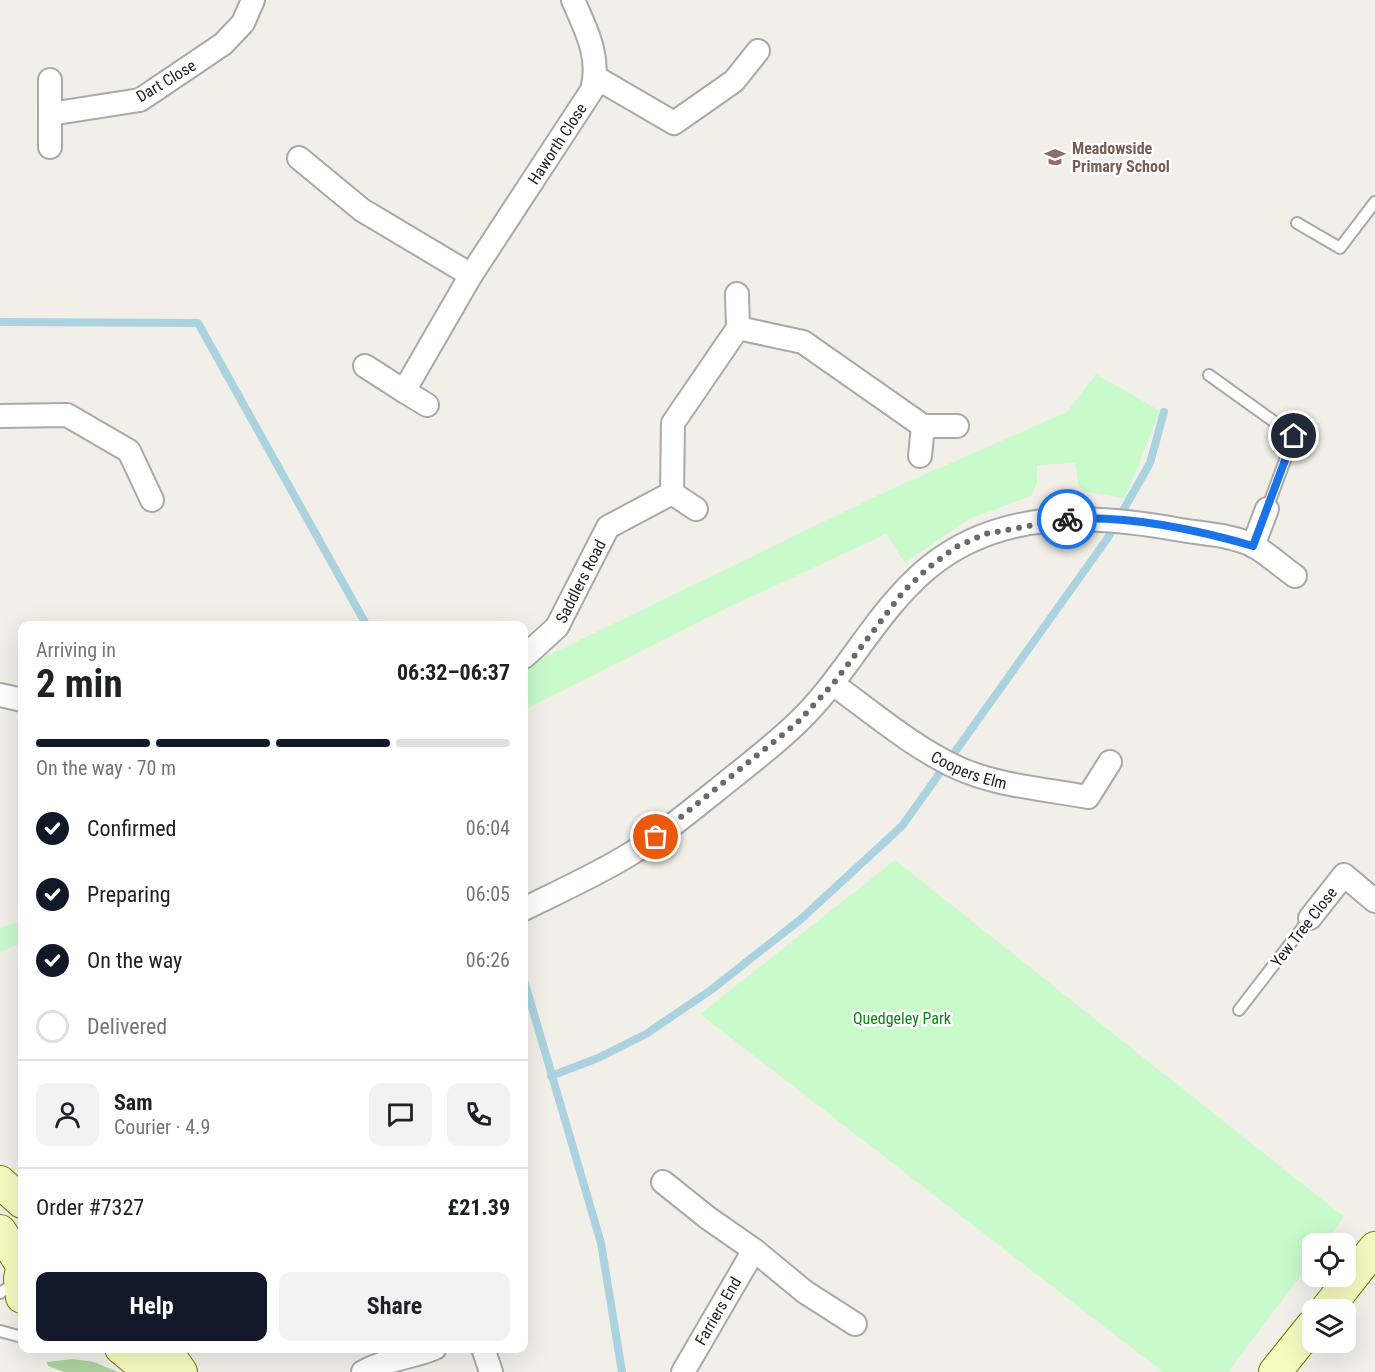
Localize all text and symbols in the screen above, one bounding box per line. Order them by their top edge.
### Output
street label: Dart Close [133,56,199,106]
street label: Haworth Close [524,99,590,188]
place label: Meadowside Primary School [1072,139,1170,176]
school or university icon: Meadowside Primary School [1043,145,1067,169]
pin [1268,410,1319,461]
icon: home [1277,419,1310,452]
courier [1037,489,1097,549]
icon: bike [1051,503,1084,536]
street label: Saddlers Road [551,536,609,626]
text: Arriving in [36,638,116,662]
text: 06:32–06:37 [397,660,510,685]
text: 2 min [36,661,123,707]
street label: Coopers Elm [928,746,1009,793]
text: On the way · 70 m [36,756,176,780]
pin [630,811,681,862]
icon: check [36,812,69,845]
text: Confirmed [87,816,176,841]
text: 06:04 [466,816,510,840]
icon: bag [639,820,672,853]
icon: check [36,878,69,911]
text: Preparing [87,882,171,907]
text: 06:05 [466,882,510,906]
street label: Yew Tree Close [1267,883,1341,971]
icon: check [36,944,69,977]
text: On the way [87,948,182,973]
text: 06:26 [466,948,510,972]
park label: Quedgeley Park [853,1009,952,1028]
text: Delivered [87,1014,167,1039]
button: person [36,1083,99,1146]
button: chat [369,1083,432,1146]
button: phone [447,1083,510,1146]
text: Sam [114,1090,153,1115]
text: Courier · 4.9 [114,1115,210,1139]
text: Order #7327 [36,1195,144,1220]
text: £21.39 [448,1195,510,1220]
map controls [1302,1233,1356,1353]
button: locate [1302,1233,1356,1287]
button: Help [36,1272,267,1341]
button: Share [279,1272,510,1341]
street label: Farriers End [691,1274,745,1348]
button: layers [1302,1299,1356,1353]

